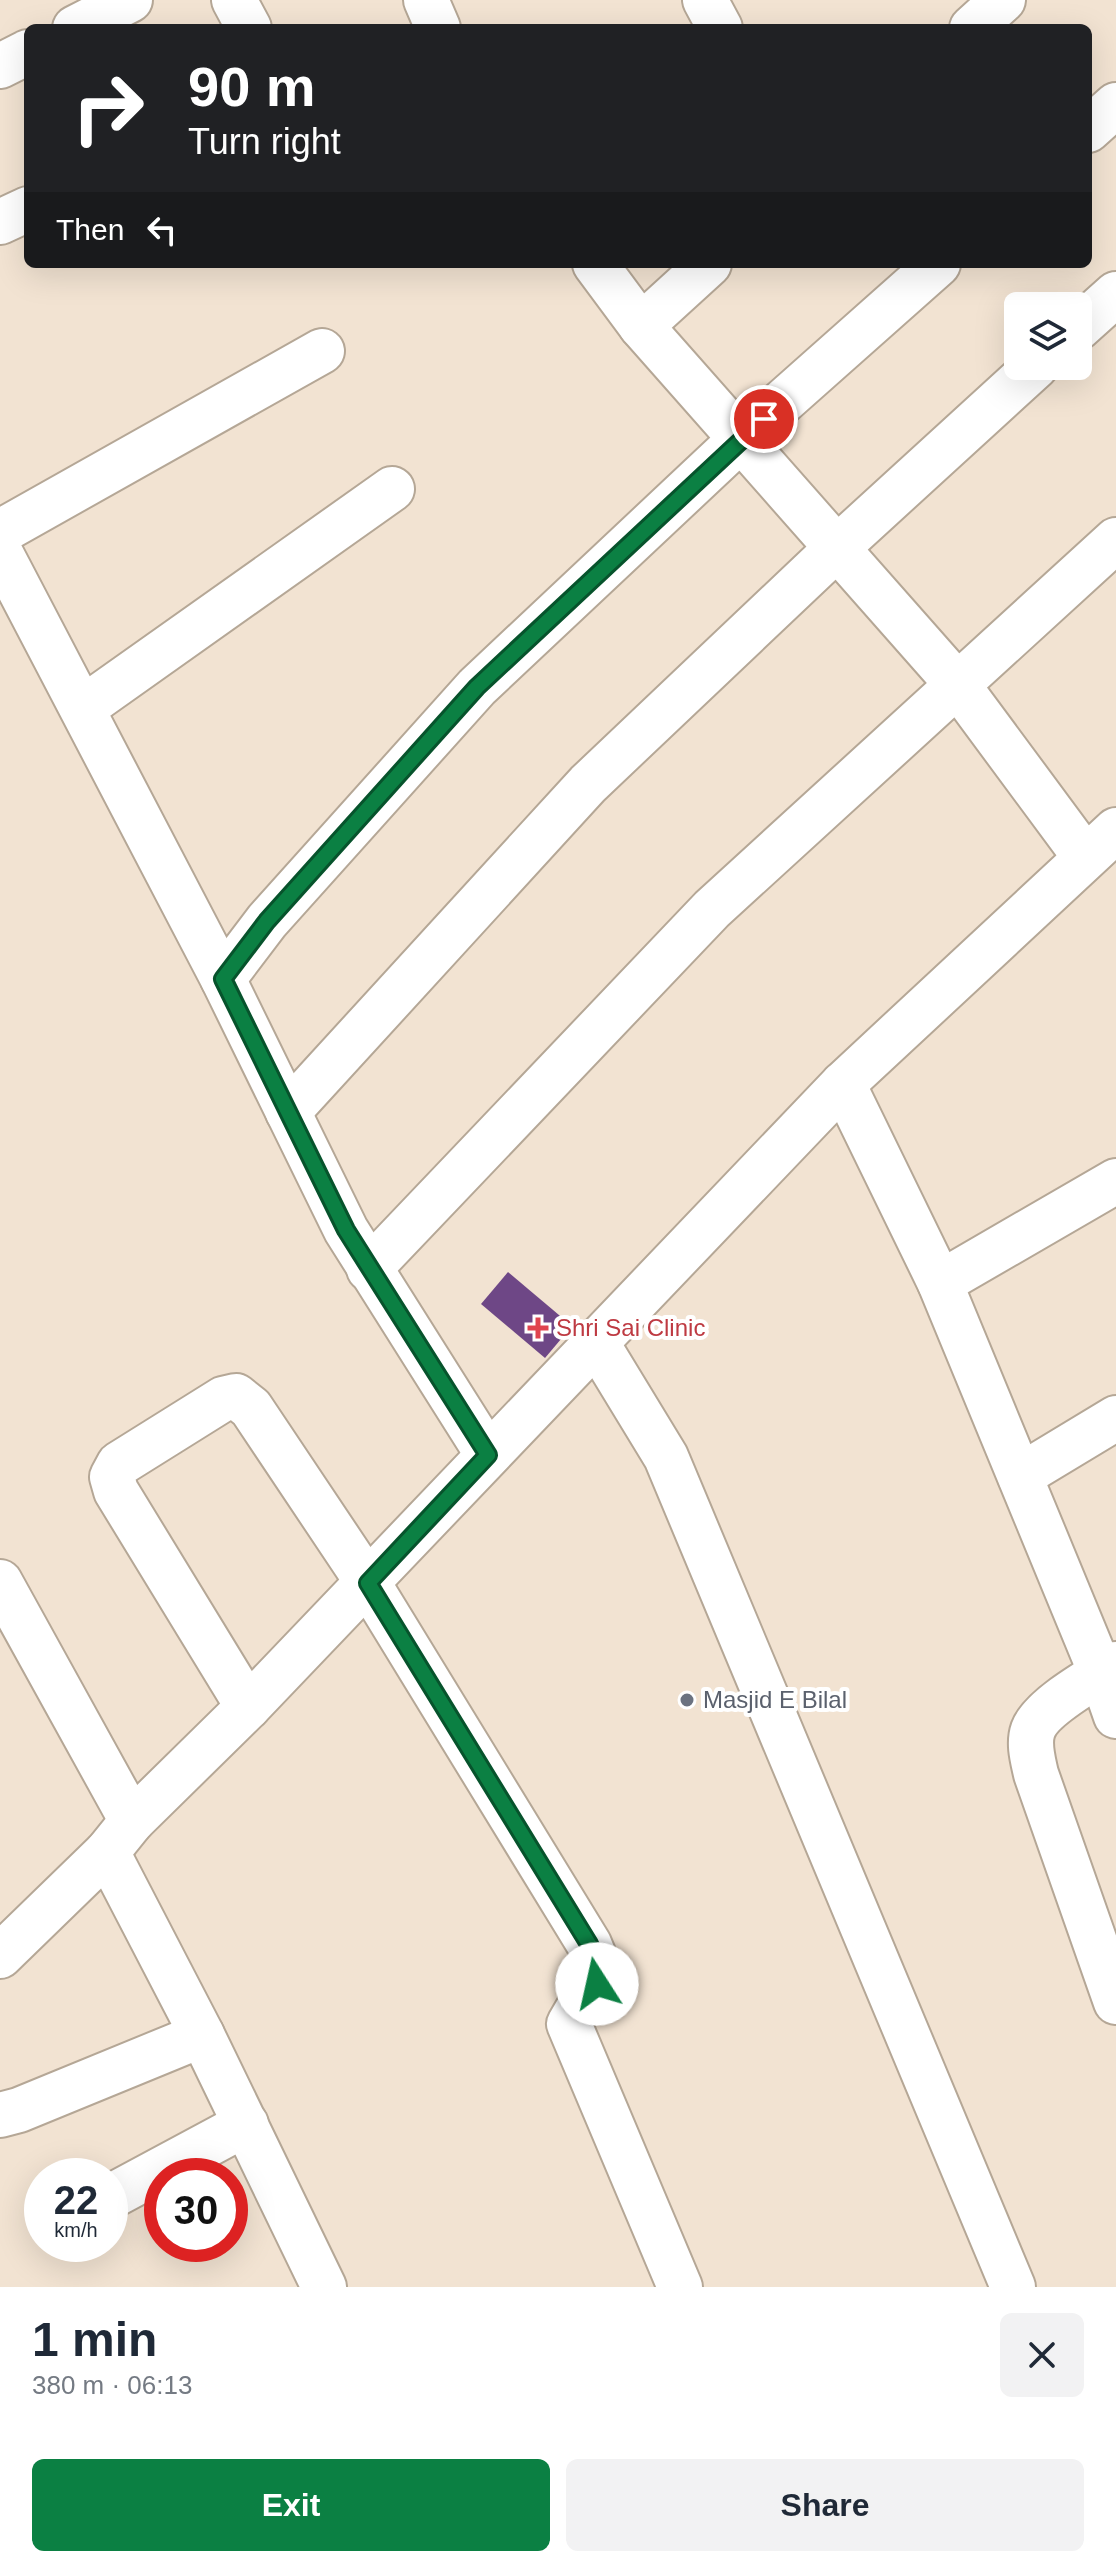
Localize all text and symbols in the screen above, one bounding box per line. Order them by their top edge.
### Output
text: 90 m [188,55,316,118]
icon: right [56,56,160,160]
text: Turn right [188,121,341,162]
icon: left [140,208,184,252]
text: Then [56,213,124,246]
map controls [1004,292,1092,380]
button: layers [1004,292,1092,380]
pin [730,385,798,453]
icon: arrive [742,397,786,441]
place label: Shri Sai Clinic [556,1314,705,1341]
marker: Shri Sai Clinic [527,1317,549,1339]
place label: Masjid E Bilal [703,1686,847,1713]
marker: Masjid E Bilal [678,1691,696,1709]
position arrow [555,1942,639,2026]
speed limit sign: 30 [144,2158,248,2262]
text: 22 [54,2178,98,2222]
text: km/h [54,2219,98,2241]
text: 1 min [32,2313,157,2366]
button: close [1000,2313,1084,2397]
text: 380 m · 06:13 [32,2370,192,2400]
button: Exit [32,2459,550,2551]
button: Share [566,2459,1084,2551]

